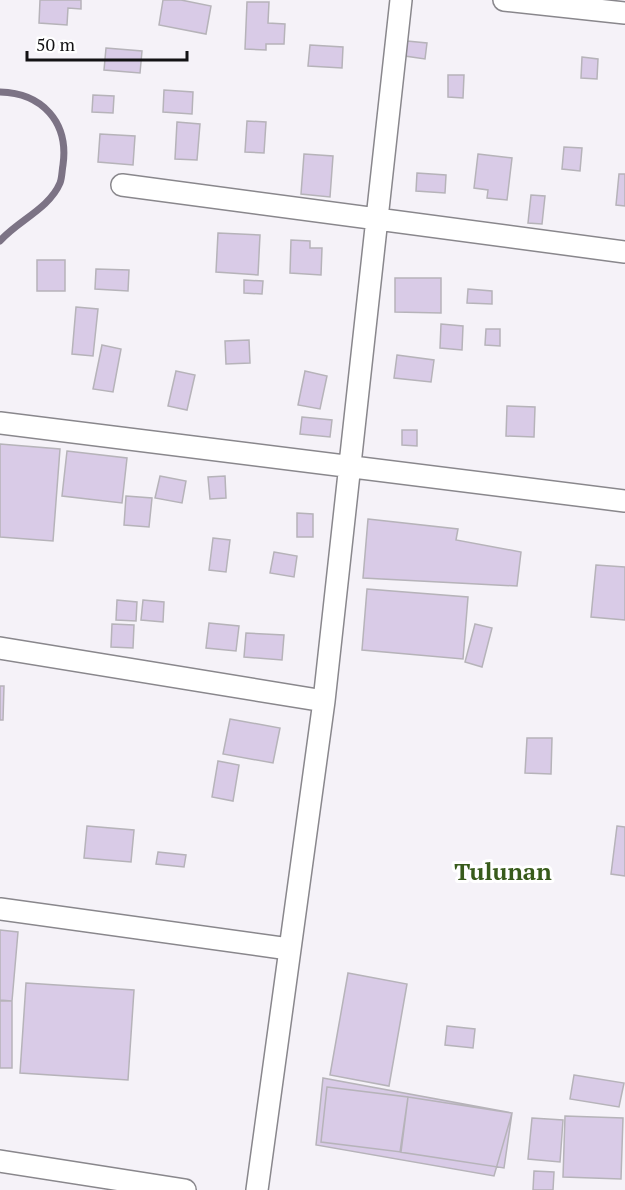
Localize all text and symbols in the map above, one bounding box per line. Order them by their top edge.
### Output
scale bar [27,24,188,62]
text: 50 m [36,32,76,56]
district label: Tulunan [454,855,552,887]

